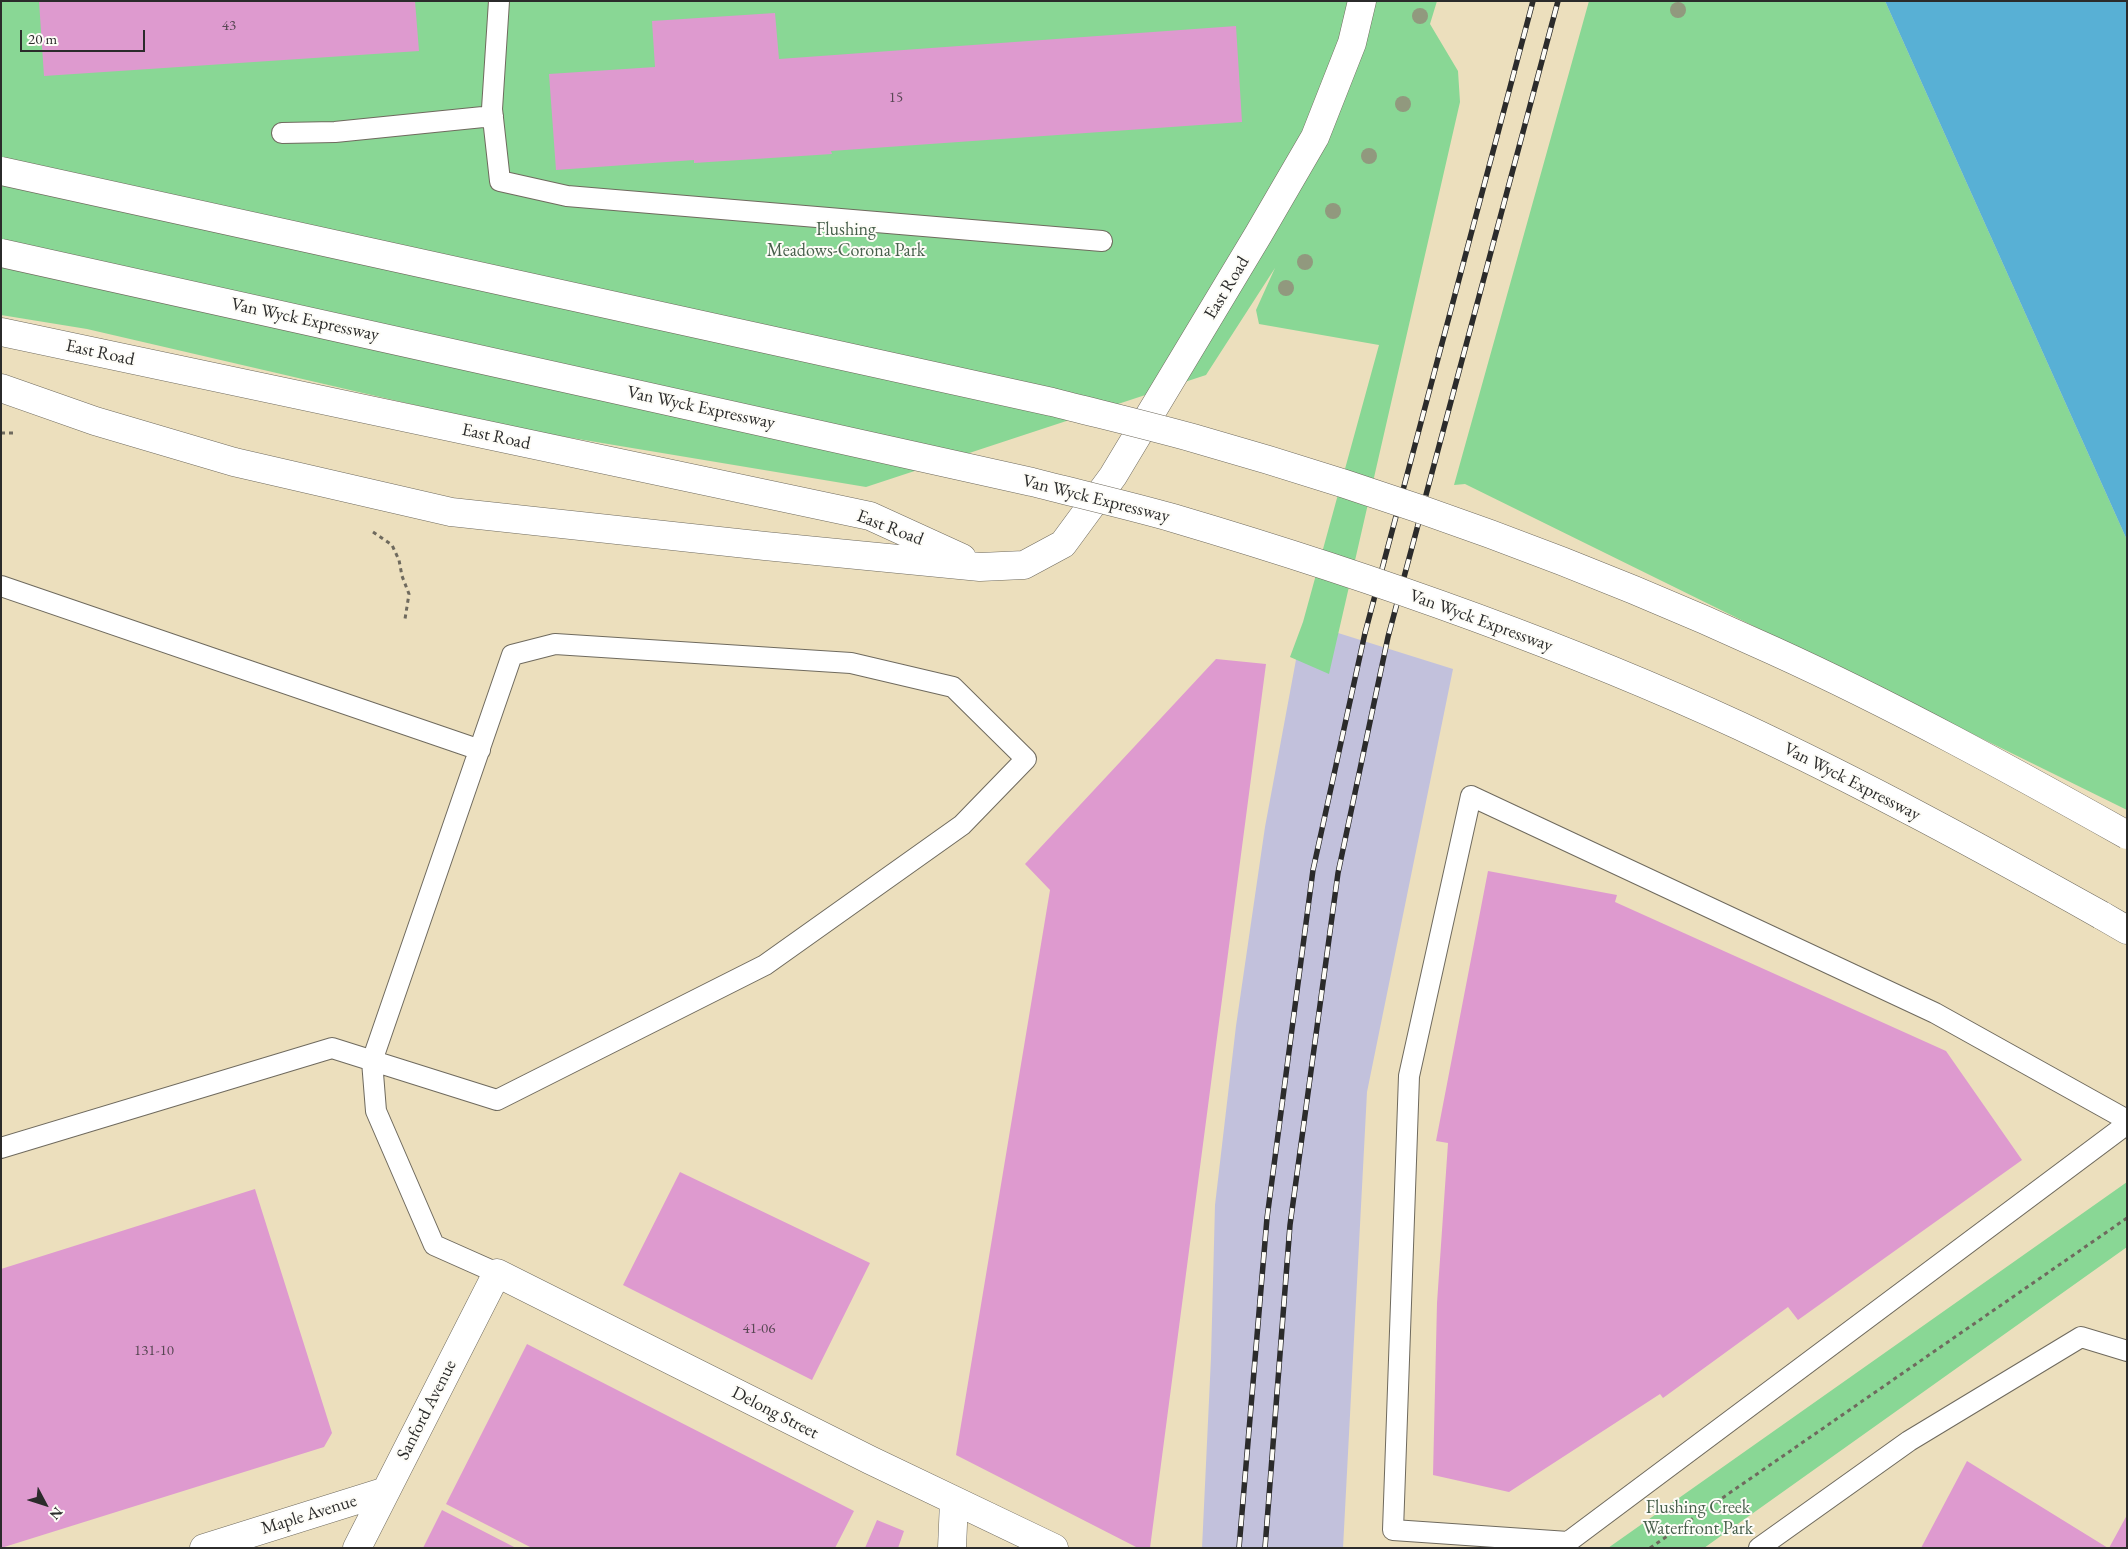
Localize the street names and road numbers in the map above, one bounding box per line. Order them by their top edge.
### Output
street label: East Road [1200,253,1254,323]
street label: Van Wyck Expressway [229,294,381,346]
street label: East Road [64,335,136,371]
street label: Van Wyck Expressway [625,382,777,434]
street label: East Road [460,419,532,455]
street label: Van Wyck Expressway [1020,470,1172,528]
street label: East Road [854,505,926,551]
street label: Van Wyck Expressway [1406,585,1556,657]
street label: Van Wyck Expressway [1780,738,1924,826]
street label: Sanford Avenue [392,1356,462,1464]
street label: Delong Street [728,1382,822,1444]
street label: Maple Avenue [259,1490,359,1540]

